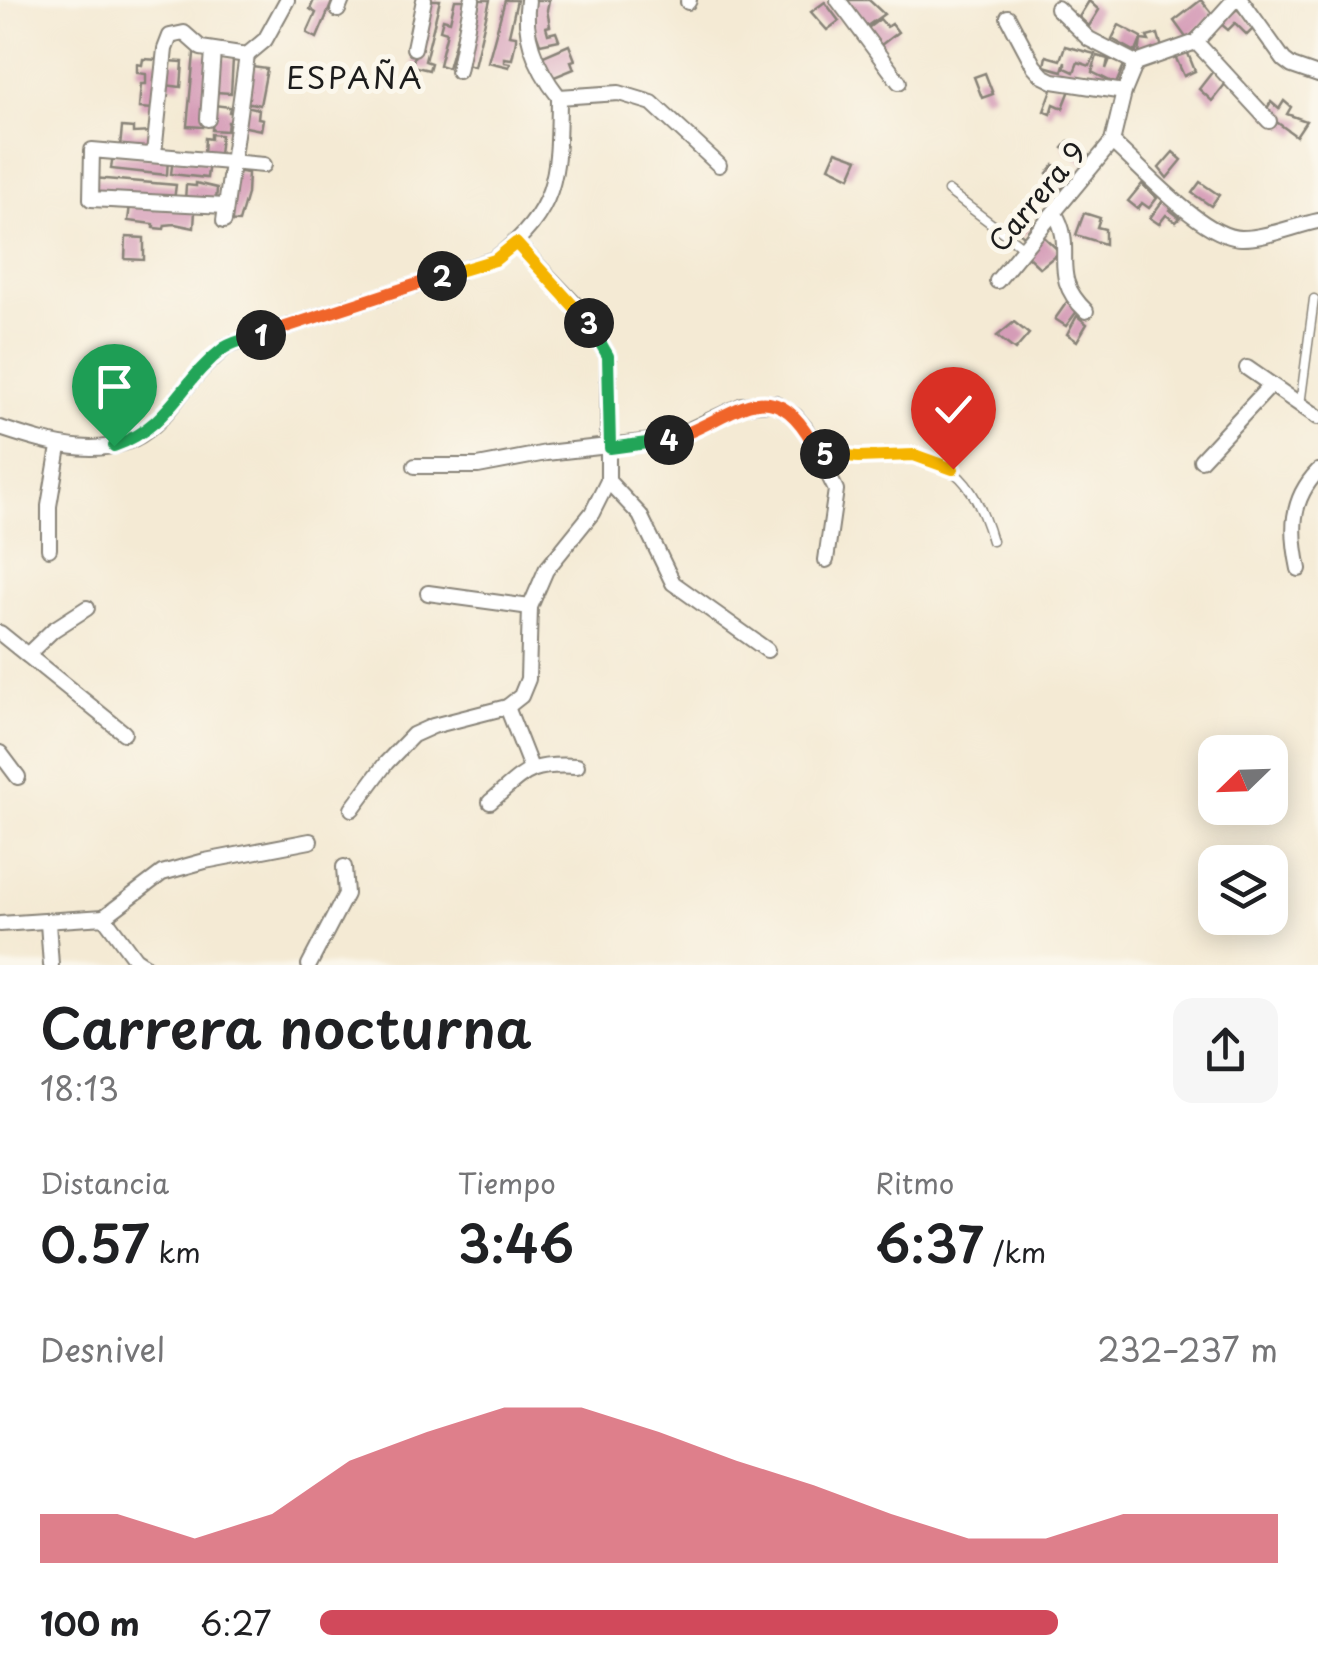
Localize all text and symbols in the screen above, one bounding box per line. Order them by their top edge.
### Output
district label: ESPAÑA [286,54,424,99]
street label: Carrera 9 [977,131,1095,261]
pin: 2 [417,251,467,301]
text: 2 [432,254,452,297]
pin: 3 [564,298,614,348]
text: 3 [580,301,598,344]
pin: 1 [236,310,286,360]
text: 1 [254,313,268,356]
pin [72,344,157,447]
icon: arrive [87,359,142,414]
pin [911,367,996,470]
icon: check [926,382,981,437]
pin: 4 [644,415,694,465]
text: 4 [659,418,679,461]
pin: 5 [800,429,850,479]
text: 5 [816,432,834,475]
north arrow [1198,735,1288,825]
map controls [1198,735,1288,935]
button: layers [1198,845,1288,935]
text: Carrera nocturna [40,985,532,1068]
button: share [1173,998,1278,1103]
text: 18:13 [40,1064,119,1112]
text: Distancia [40,1161,169,1204]
text: Tiempo [458,1161,556,1204]
text: Ritmo [875,1161,954,1204]
text: 0.57 [40,1204,149,1280]
text: 3:46 [458,1204,574,1280]
text: 6:37 [875,1204,984,1280]
text: km [149,1230,201,1273]
text: /km [984,1230,1046,1273]
text: Desnivel [40,1325,165,1373]
text: 232–237 m [1097,1325,1278,1373]
text: 100 m [40,1599,140,1647]
text: 6:27 [200,1599,272,1647]

